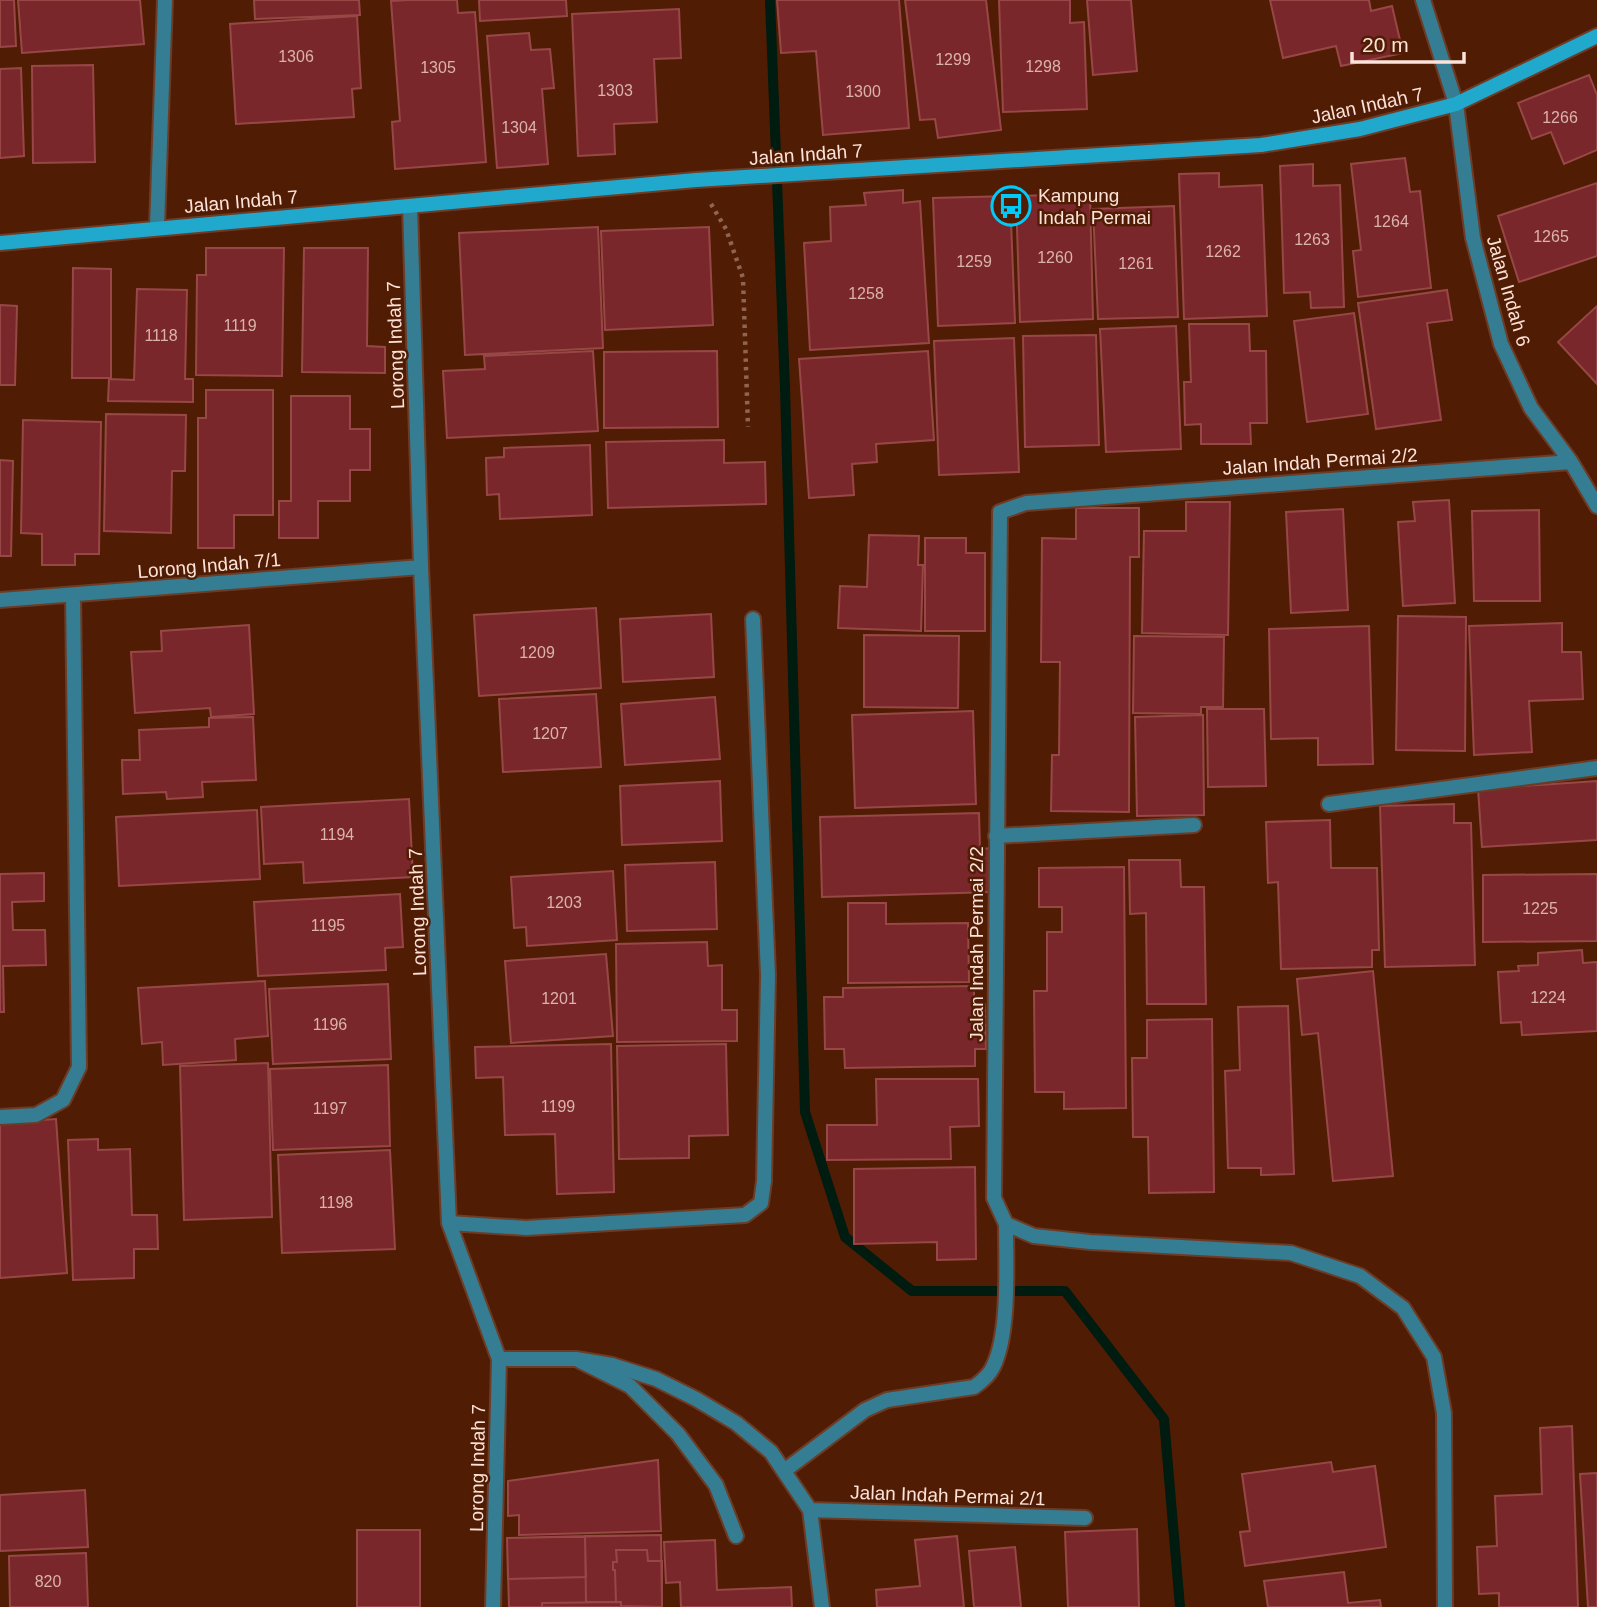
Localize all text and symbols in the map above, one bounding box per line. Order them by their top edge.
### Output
scale bar [1352,21,1464,65]
text: 20 m [1362,33,1409,56]
house number: 1306 [278,48,314,65]
house number: 1299 [935,51,971,68]
house number: 1298 [1025,58,1061,75]
house number: 1305 [420,59,456,76]
house number: 1303 [597,82,633,99]
house number: 1300 [845,83,881,100]
street label: Jalan Indah 7 [1309,83,1425,128]
house number: 1266 [1542,109,1578,126]
house number: 1304 [501,119,537,136]
street label: Jalan Indah 7 [748,140,864,169]
bus stop icon: Kampung Indah Permai [990,185,1032,227]
place label: Kampung Indah Permai [1038,185,1151,228]
street label: Jalan Indah 7 [183,186,299,217]
house number: 1264 [1373,213,1409,230]
house number: 1265 [1533,228,1569,245]
house number: 1263 [1294,231,1330,248]
street label: Jalan Indah 6 [1483,233,1534,349]
house number: 1262 [1205,243,1241,260]
house number: 1260 [1037,249,1073,266]
house number: 1259 [956,253,992,270]
house number: 1261 [1118,255,1154,272]
street label: Lorong Indah 7 [383,281,408,409]
house number: 1258 [848,285,884,302]
house number: 1119 [223,317,257,334]
house number: 1118 [144,327,178,344]
street label: Jalan Indah Permai 2/2 [1222,444,1418,479]
street label: Lorong Indah 7/1 [137,549,282,582]
house number: 1209 [519,644,555,661]
house number: 1207 [532,725,568,742]
house number: 1194 [320,826,354,843]
street label: Jalan Indah Permai 2/2 [966,846,987,1042]
street label: Lorong Indah 7 [405,848,430,976]
house number: 1203 [546,894,582,911]
house number: 1225 [1522,900,1558,917]
house number: 1195 [311,917,345,934]
house number: 1224 [1530,989,1566,1006]
house number: 1201 [541,990,577,1007]
house number: 1196 [313,1016,347,1033]
house number: 1199 [541,1098,575,1115]
house number: 1197 [313,1100,347,1117]
house number: 1198 [319,1194,353,1211]
street label: Lorong Indah 7 [466,1404,489,1532]
street label: Jalan Indah Permai 2/1 [850,1482,1046,1509]
house number: 820 [35,1573,61,1590]

